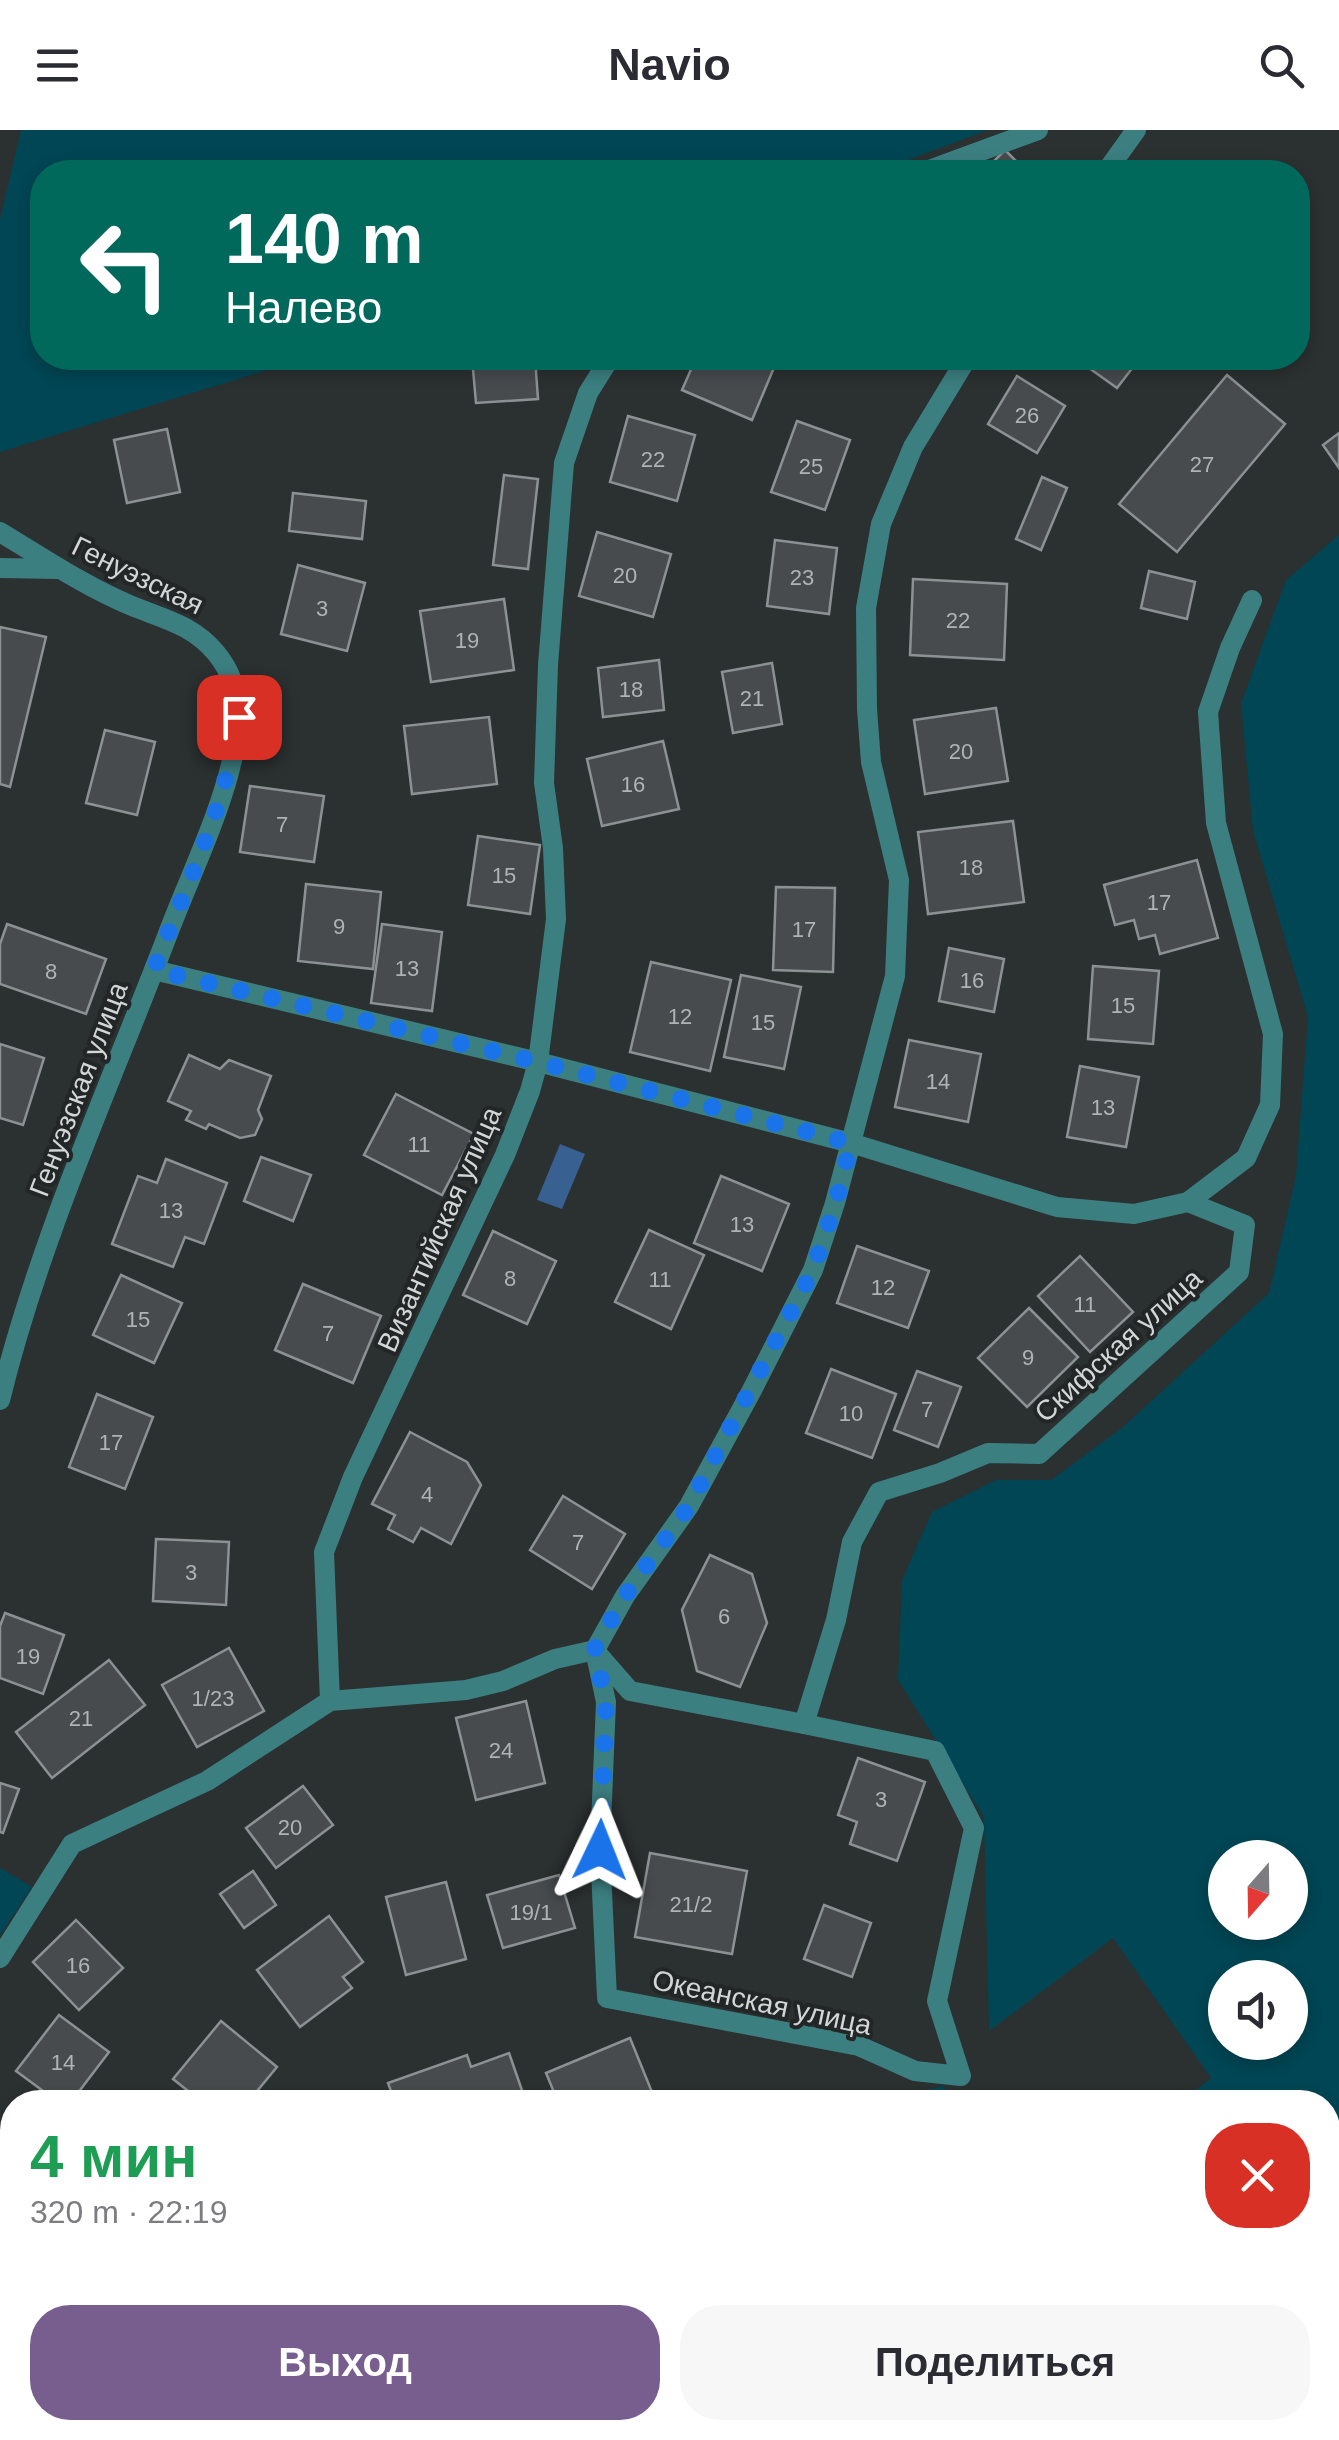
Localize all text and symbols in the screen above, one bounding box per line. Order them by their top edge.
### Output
icon: menu [30,38,85,93]
icon: search [1254,38,1309,93]
text: Navio [608,39,731,90]
icon: left [60,200,190,330]
text: 140 m [225,200,423,278]
text: Налево [225,282,382,333]
house number: 26 [1015,403,1039,428]
house number: 22 [641,447,665,472]
house number: 27 [1190,452,1214,477]
house number: 25 [799,454,823,479]
street label: Генуэзская [67,530,208,621]
house number: 20 [613,563,637,588]
house number: 23 [790,565,814,590]
house number: 3 [316,596,328,621]
house number: 22 [946,608,970,633]
house number: 19 [455,628,479,653]
pin [197,675,282,760]
house number: 18 [619,677,643,702]
house number: 21 [740,686,764,711]
icon: arrive [212,690,267,745]
house number: 20 [949,739,973,764]
house number: 16 [621,772,645,797]
house number: 7 [276,812,288,837]
house number: 18 [959,855,983,880]
house number: 15 [492,863,516,888]
house number: 17 [1147,890,1171,915]
house number: 9 [333,914,345,939]
house number: 17 [792,917,816,942]
house number: 13 [395,956,419,981]
house number: 8 [45,959,57,984]
house number: 16 [960,968,984,993]
street label: Генуэзская улица [23,977,134,1201]
house number: 15 [1111,993,1135,1018]
house number: 12 [668,1004,692,1029]
house number: 15 [751,1010,775,1035]
house number: 14 [926,1069,950,1094]
house number: 13 [1091,1095,1115,1120]
street label: Византийская улица [371,1102,508,1356]
house number: 11 [408,1132,430,1157]
house number: 13 [159,1198,183,1223]
house number: 13 [730,1212,754,1237]
street label: Скифская улица [1029,1262,1208,1428]
house number: 8 [504,1266,516,1291]
house number: 11 [649,1267,671,1292]
house number: 12 [871,1275,895,1300]
house number: 11 [1074,1292,1096,1317]
house number: 15 [126,1307,150,1332]
house number: 7 [322,1321,334,1346]
house number: 9 [1022,1345,1034,1370]
house number: 7 [921,1397,933,1422]
house number: 10 [839,1401,863,1426]
house number: 17 [99,1430,123,1455]
house number: 4 [421,1482,433,1507]
house number: 7 [572,1530,584,1555]
house number: 3 [185,1560,197,1585]
house number: 6 [718,1604,730,1629]
house number: 19 [16,1644,40,1669]
house number: 1/23 [192,1686,234,1711]
house number: 21 [69,1706,93,1731]
house number: 24 [489,1738,513,1763]
house number: 3 [875,1787,887,1812]
position arrow [548,1798,652,1902]
house number: 20 [278,1815,302,1840]
north arrow [1208,1840,1308,1940]
map controls [1208,1840,1308,2060]
house number: 21/2 [670,1892,712,1917]
house number: 19/1 [510,1900,552,1925]
house number: 16 [66,1953,90,1978]
button: sound [1208,1960,1308,2060]
street label: Океанская улица [649,1964,875,2041]
house number: 14 [51,2050,75,2075]
text: 4 мин [30,2123,198,2190]
button: close [1205,2123,1310,2228]
text: 320 m · 22:19 [30,2194,227,2230]
button: Выход [30,2305,660,2420]
button: Поделиться [680,2305,1310,2420]

